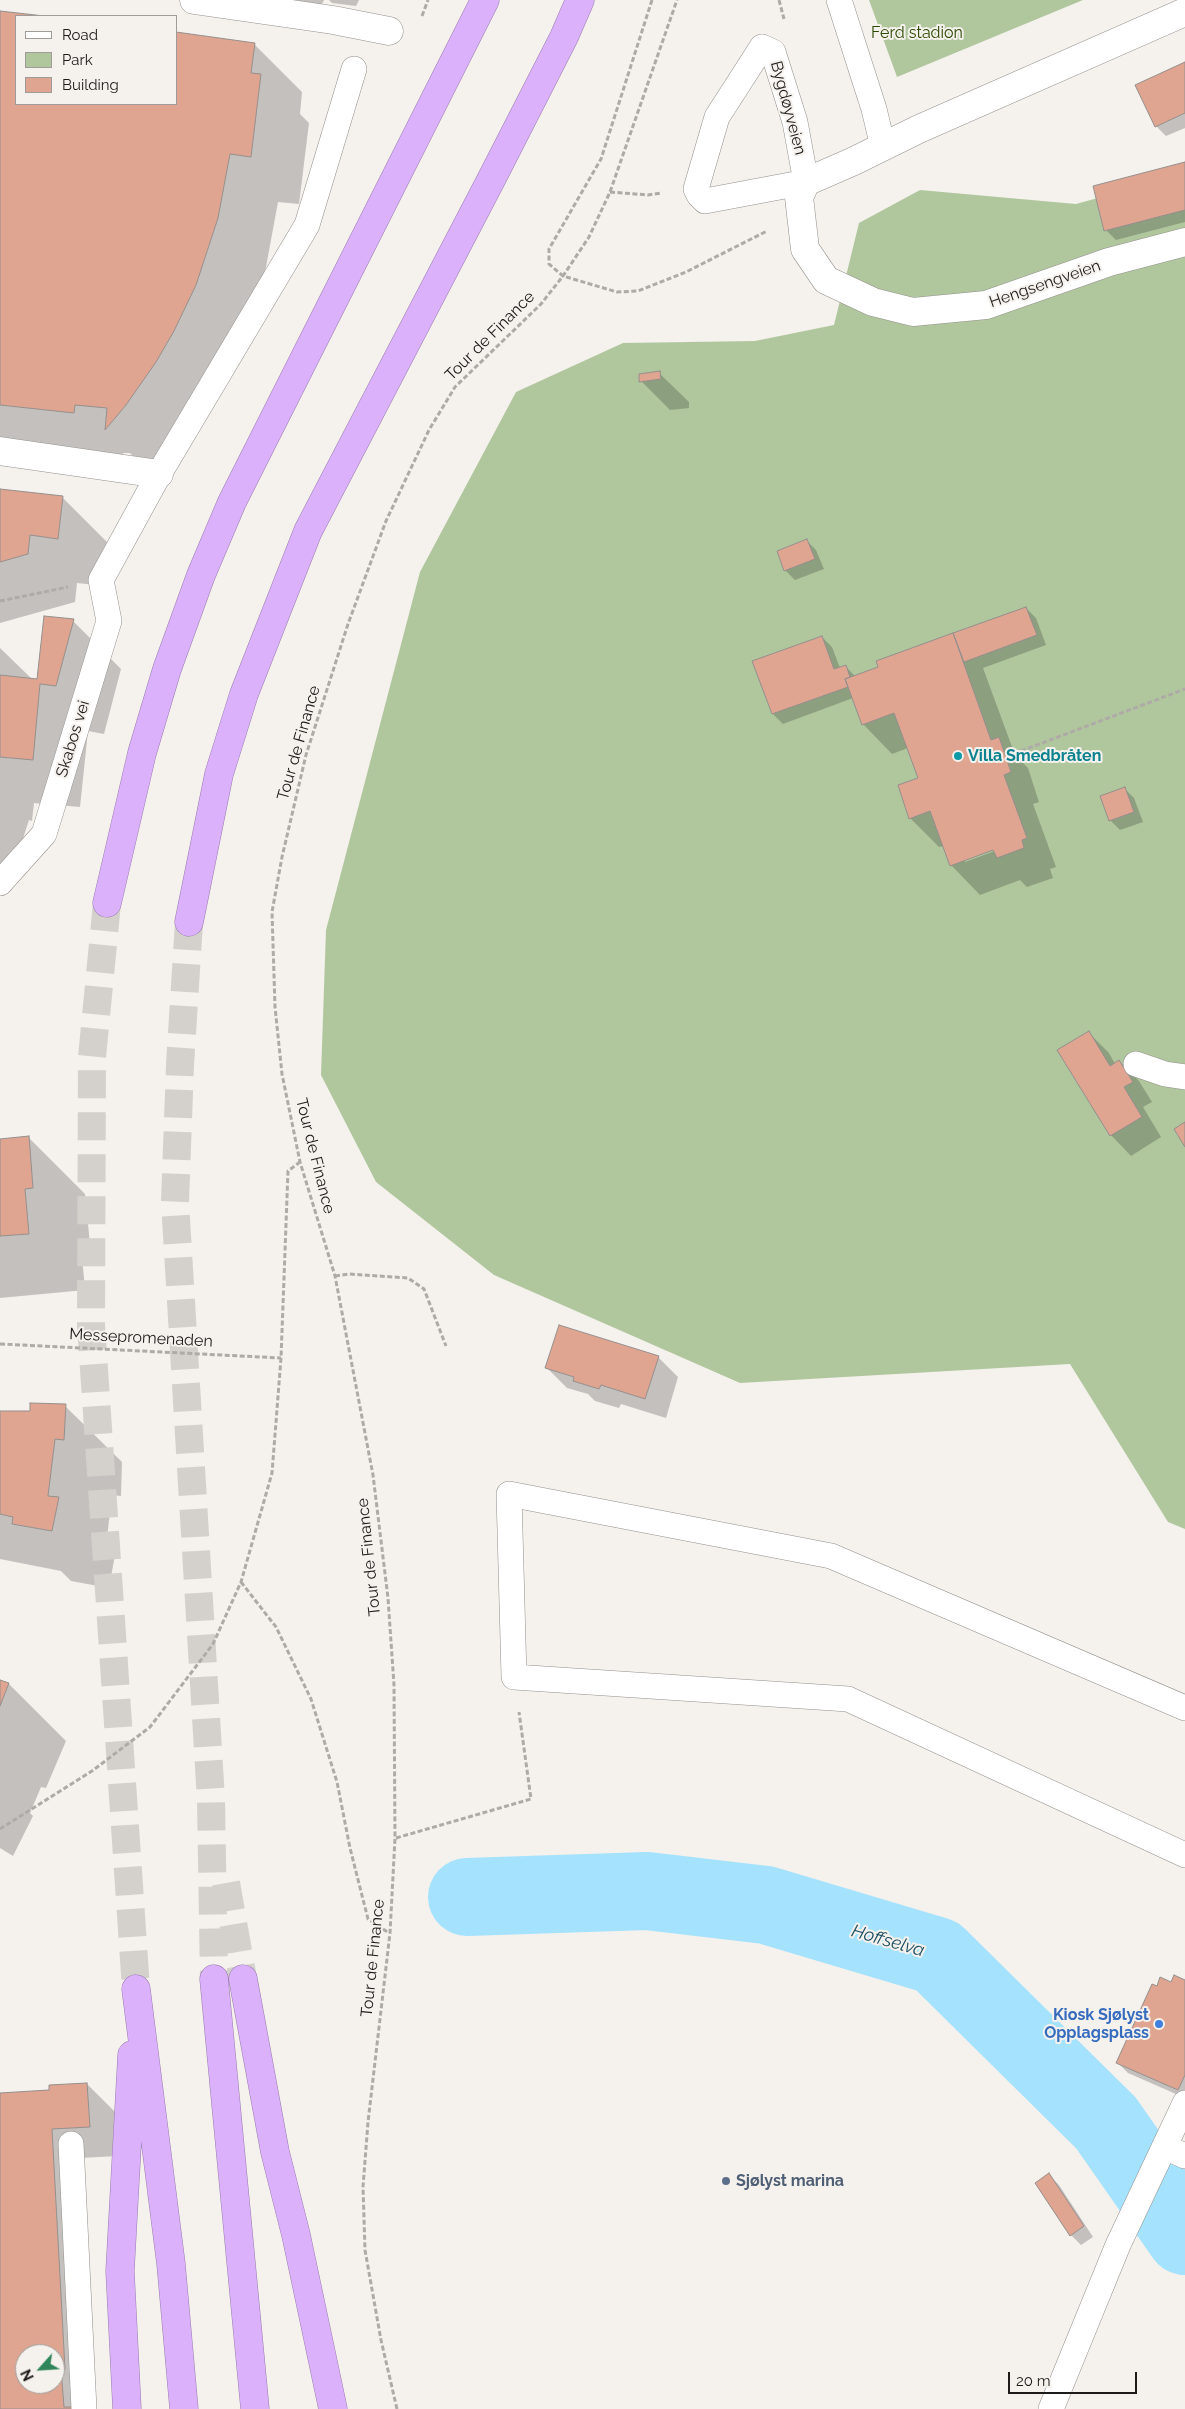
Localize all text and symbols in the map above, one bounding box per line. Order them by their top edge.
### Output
legend [15,15,178,105]
park label: Ferd stadion [871,23,963,43]
text: Road [62,26,98,44]
text: Park [62,51,93,69]
street label: Bygdøyveien [766,59,810,157]
text: Building [62,76,119,94]
street label: Hengsengveien [987,256,1103,312]
street label: Tour de Finance [441,287,539,385]
street label: Tour de Finance [273,683,325,803]
street label: Skabos vei [52,698,94,780]
place label: Villa Smedbråten [968,746,1101,766]
marker: Villa Smedbråten [952,750,964,762]
street label: Tour de Finance [291,1096,339,1216]
street label: Messepromenaden [69,1325,213,1351]
street label: Tour de Finance [353,1497,385,1617]
street label: Tour de Finance [357,1898,389,2018]
water label: Hoffselva [849,1920,927,1962]
place label: Kiosk Sjølyst Opplagsplass [1044,2005,1149,2043]
marker: Kiosk Sjølyst Opplagsplass [1153,2018,1165,2030]
place label: Sjølyst marina [736,2171,844,2191]
marker: Sjølyst marina [720,2175,732,2187]
north arrow [15,2344,65,2394]
scale bar [1010,2362,1139,2394]
text: N [18,2367,37,2383]
text: 20 m [1016,2372,1051,2390]

